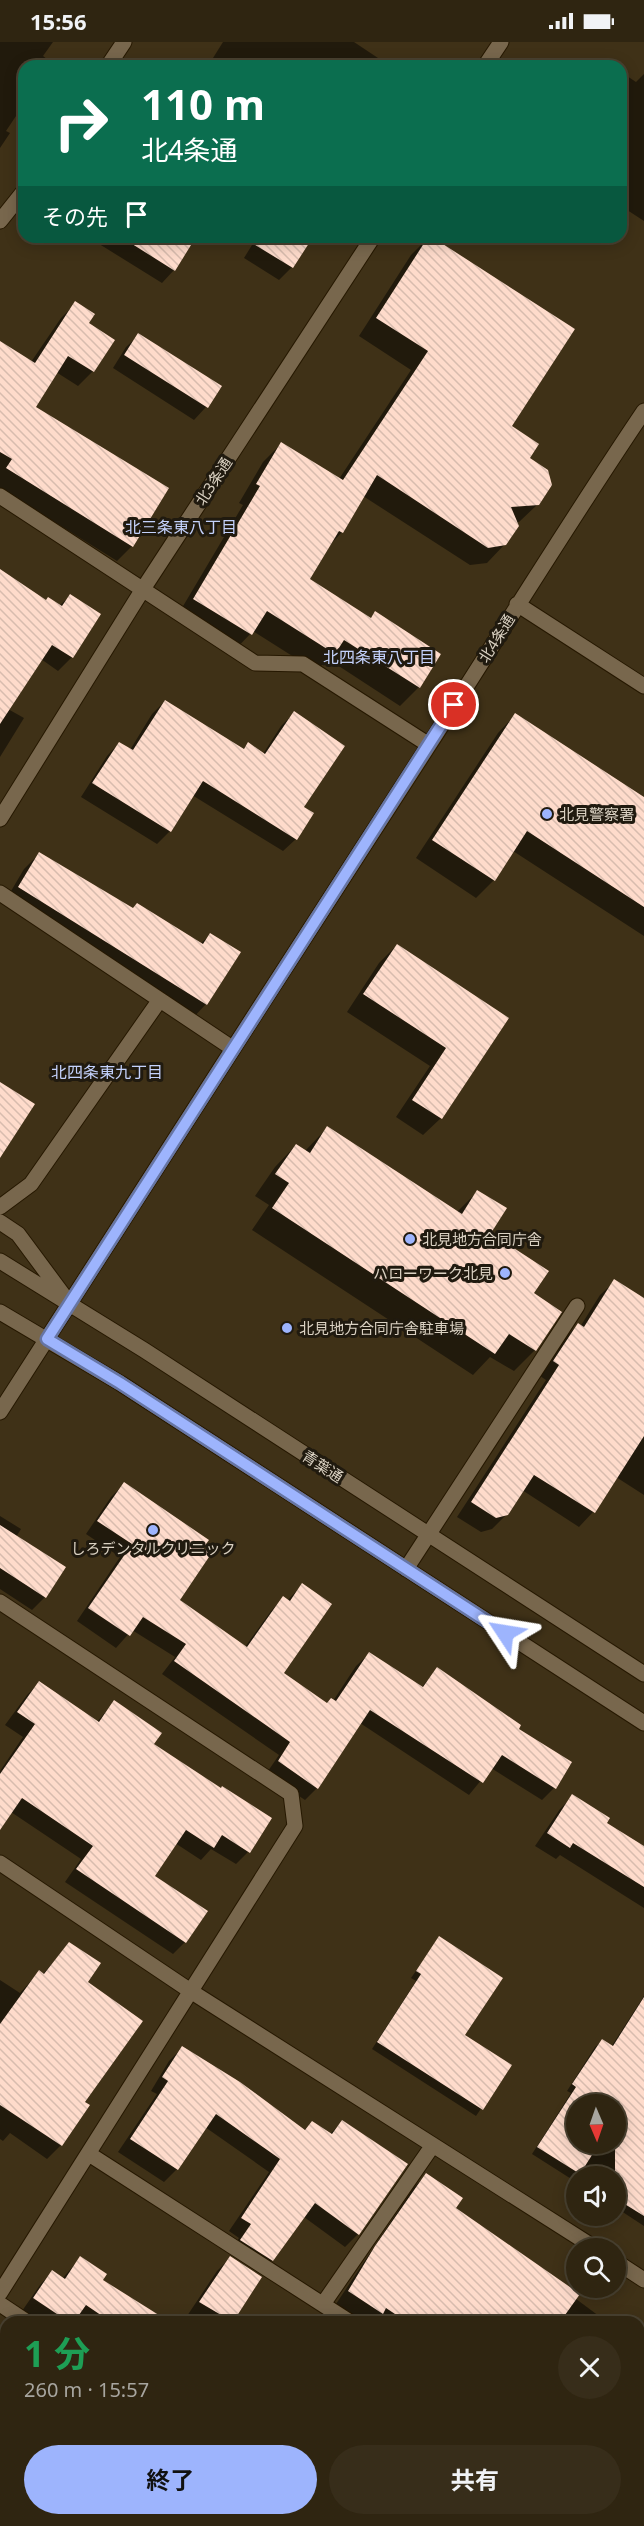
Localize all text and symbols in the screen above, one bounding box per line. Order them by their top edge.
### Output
text: 15:56 [30,6,87,36]
text: 110 m [141,75,265,132]
icon: right [42,84,120,162]
text: 北4条通 [141,131,237,168]
icon: arrive [120,198,153,231]
text: その先 [42,201,108,231]
street label: 北3条通 [190,453,236,509]
district label: 北三条東八丁目 [125,516,237,538]
street label: 北4条通 [473,610,519,666]
district label: 北四条東八丁目 [323,646,435,668]
pin [428,679,479,730]
icon: arrive [437,688,470,721]
place label: 北見警察署 [559,804,634,824]
marker: 北見警察署 [540,807,554,821]
district label: 北四条東九丁目 [51,1061,163,1083]
place label: 北見地方合同庁舎 [422,1229,542,1249]
marker: 北見地方合同庁舎 [403,1232,417,1246]
place label: ハローワーク北見 [373,1263,493,1283]
marker: ハローワーク北見 [498,1266,512,1280]
place label: 北見地方合同庁舎駐車場 [299,1318,464,1338]
marker: 北見地方合同庁舎駐車場 [280,1321,294,1335]
street label: 青葉通 [299,1445,347,1487]
marker: しろデンタルクリニック [146,1523,160,1537]
place label: しろデンタルクリニック [70,1538,236,1558]
position arrow [473,1601,537,1665]
north arrow [566,2094,626,2154]
map controls [566,2094,626,2298]
button: sound [566,2166,626,2226]
button: search [566,2238,626,2298]
text: 1 分 [24,2329,90,2378]
button: close [558,2336,621,2399]
text: 260 m · 15:57 [24,2376,149,2403]
button: 終了 [24,2445,317,2514]
button: 共有 [329,2445,621,2514]

